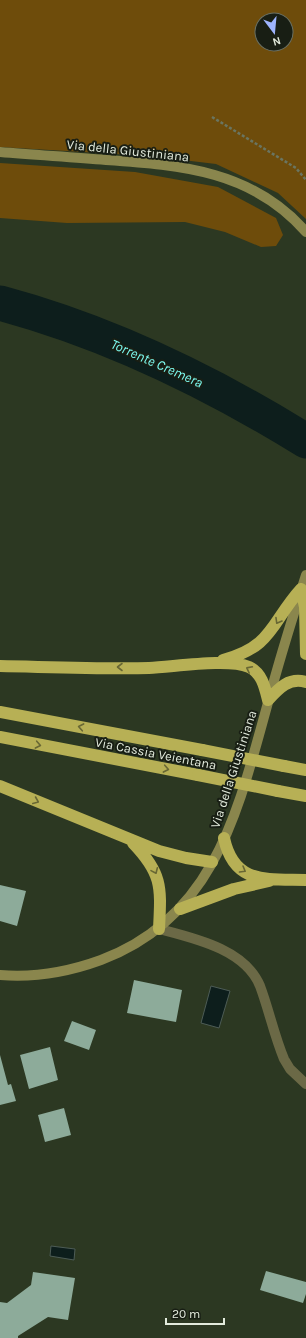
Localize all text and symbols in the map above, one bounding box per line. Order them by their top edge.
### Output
north arrow [254,12,294,52]
text: N [271,34,282,48]
street label: Via della Giustiniana [66,137,190,164]
water label: Torrente Cremera [108,336,206,391]
one-way arrow [276,617,283,624]
one-way arrow [117,663,123,671]
one-way arrow [246,666,253,673]
street label: Via della Giustiniana [207,708,260,830]
one-way arrow [78,723,84,732]
street label: Via Cassia Veientana [94,734,218,773]
one-way arrow [35,740,41,748]
one-way arrow [163,764,169,773]
one-way arrow [32,796,39,804]
one-way arrow [150,866,158,874]
one-way arrow [239,866,246,873]
scale bar [166,1300,224,1326]
text: 20 m [172,1307,200,1321]

